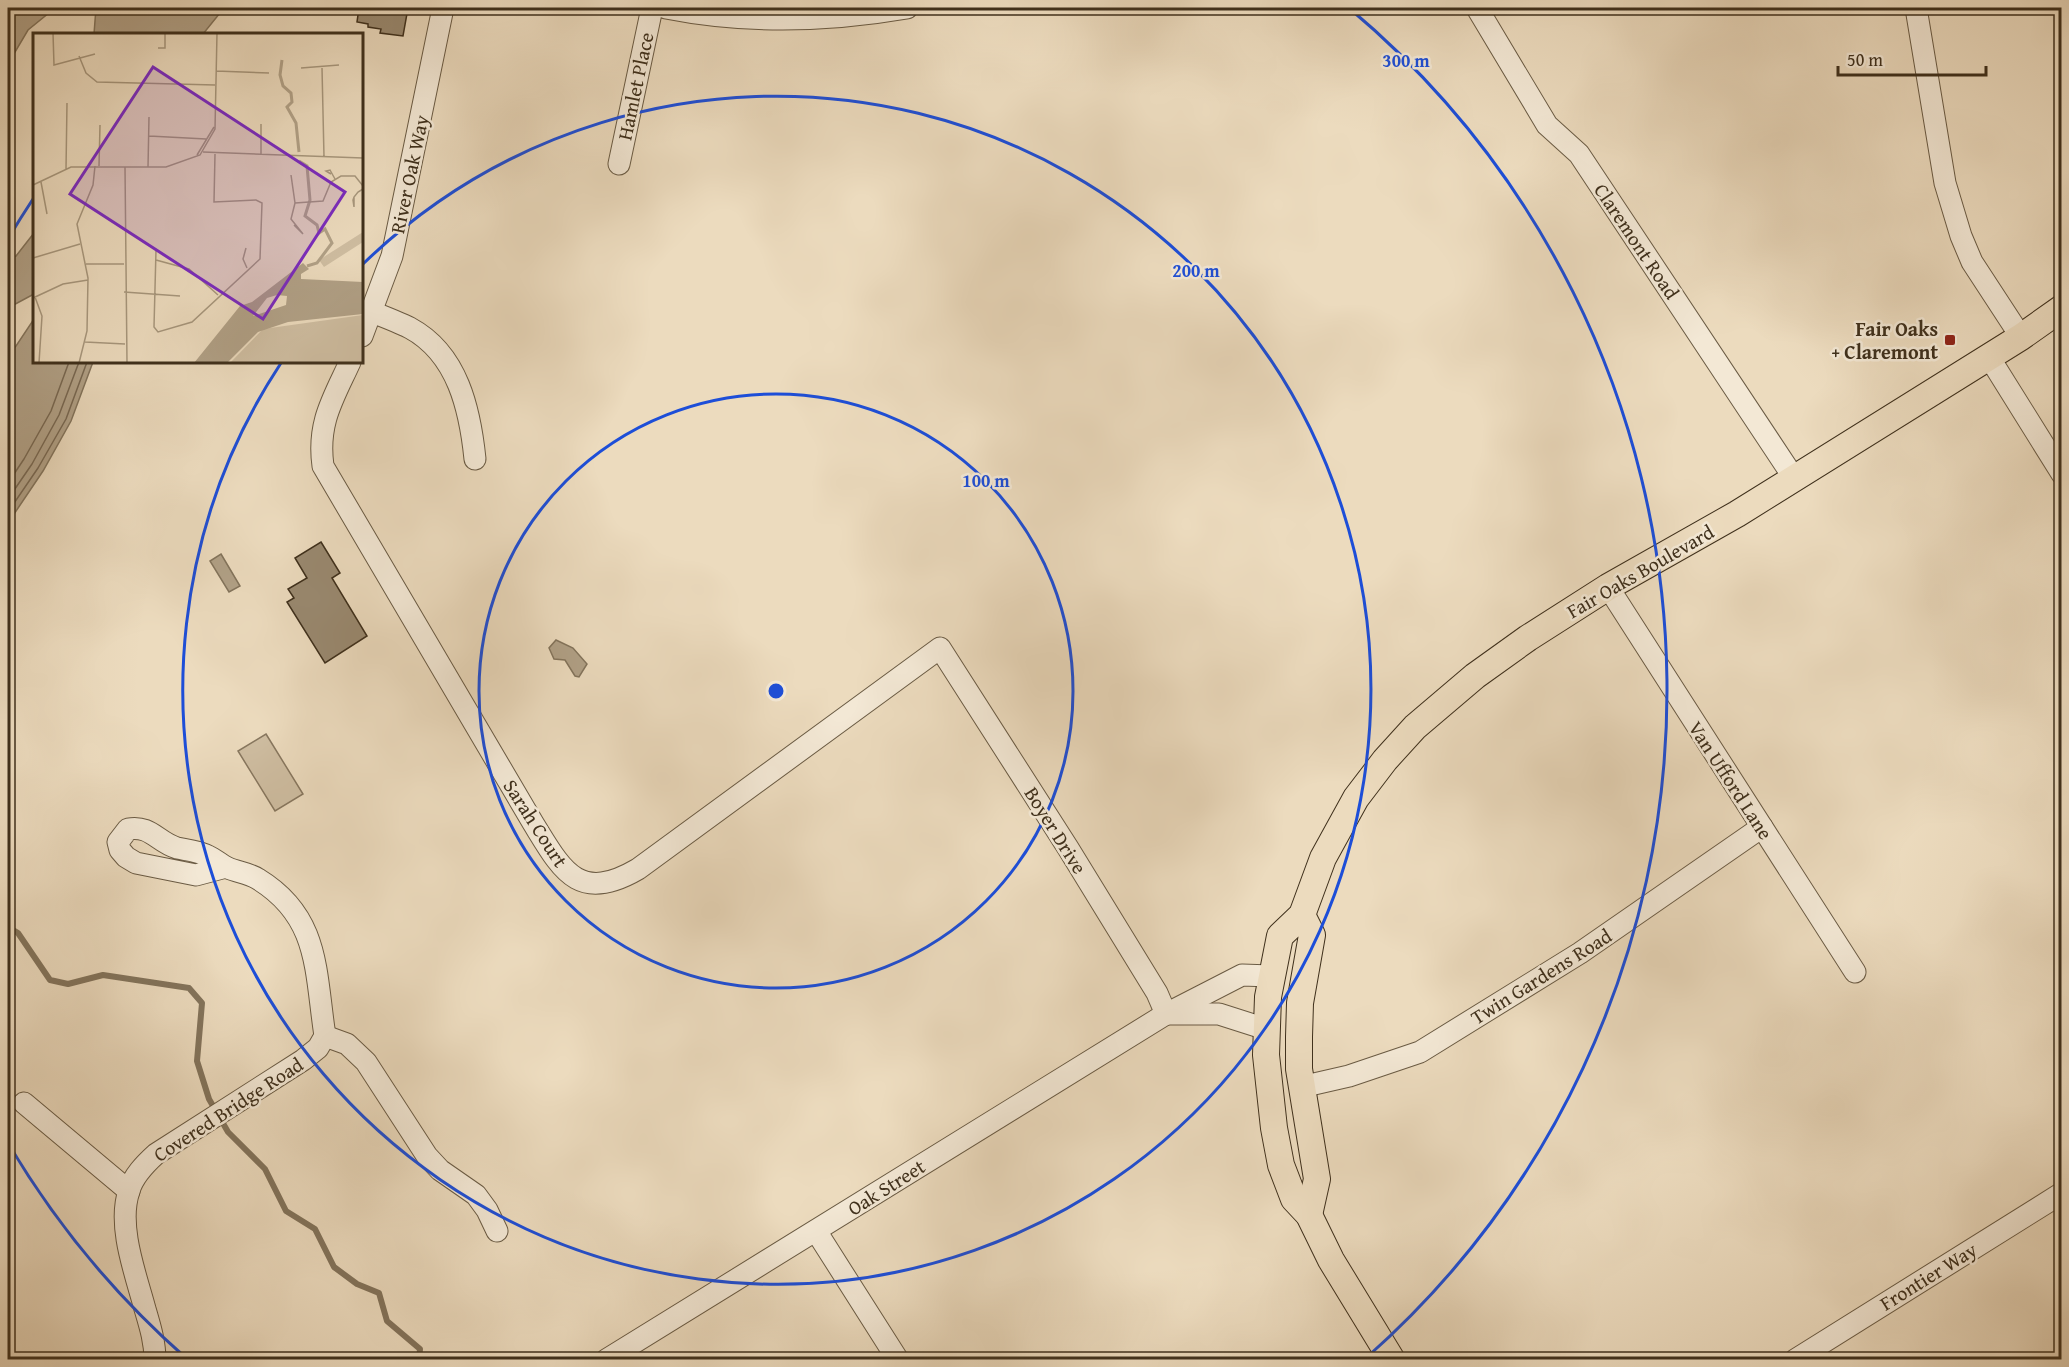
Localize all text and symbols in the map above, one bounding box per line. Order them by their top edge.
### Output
street label: Hamlet Place [609,29,661,143]
inset map [33,33,363,363]
scale bar [1838,39,1986,77]
text: 50 m [1847,46,1883,73]
text: 300 m [1382,47,1430,74]
street label: River Oak Way [382,112,436,236]
street label: Claremont Road [1587,177,1687,305]
text: 200 m [1172,257,1220,284]
place label: Fair Oaks + Claremont [1831,314,1938,366]
marker: Fair Oaks + Claremont [1943,333,1957,347]
text: 100 m [962,467,1010,494]
street label: Fair Oaks Boulevard [1561,517,1719,625]
centre of rings [766,681,786,701]
street label: Van Ufford Lane [1682,715,1780,845]
street label: Sarah Court [497,773,575,873]
street label: Boyer Drive [1018,781,1094,879]
street label: Twin Gardens Road [1465,921,1617,1031]
street label: Covered Bridge Road [147,1049,309,1168]
street label: Oak Street [842,1152,930,1222]
street label: Frontier Way [1874,1235,1982,1317]

